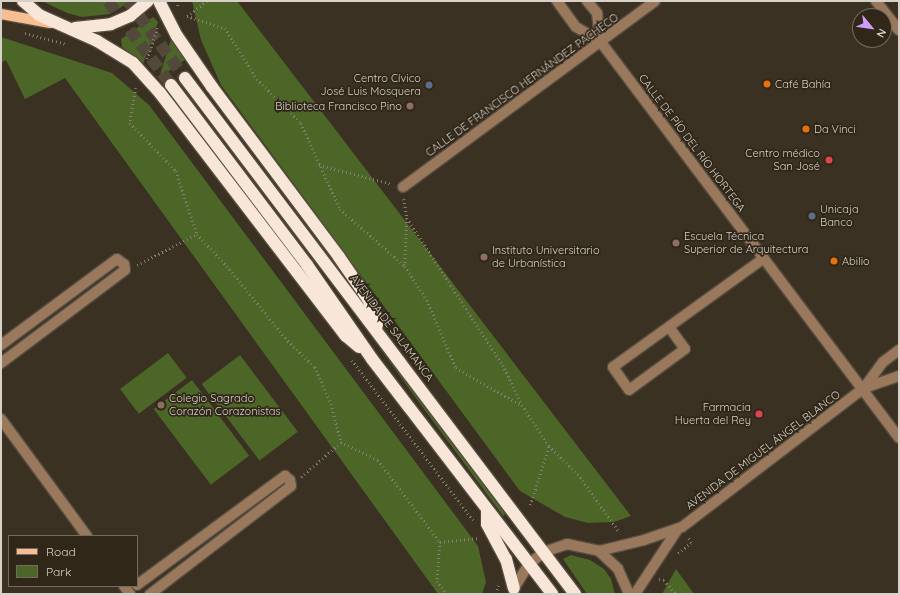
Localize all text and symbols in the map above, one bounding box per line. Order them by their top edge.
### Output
north arrow [852,8,892,48]
street label: CALLE DE FRANCISCO HERNÁNDEZ PACHECO [423,11,621,159]
text: N [874,26,890,40]
place label: Centro Cívico José Luis Mosquera [320,72,421,98]
street label: CALLE DE PÍO DEL RÍO HORTEGA [636,72,748,214]
place label: Café Bahía [775,77,831,91]
marker: Café Bahía [762,79,772,89]
marker: Centro Cívico José Luis Mosquera [424,80,434,90]
place label: Biblioteca Francisco Pino [275,99,402,113]
marker: Biblioteca Francisco Pino [405,101,415,111]
place label: Da Vinci [814,122,856,136]
marker: Da Vinci [801,124,811,134]
place label: Centro médico San José [745,147,820,173]
marker: Centro médico San José [823,154,835,166]
place label: Unicaja Banco [820,203,859,229]
marker: Unicaja Banco [807,211,817,221]
place label: Escuela Técnica Superior de Arquitectura [684,230,808,256]
marker: Escuela Técnica Superior de Arquitectura [671,238,681,248]
place label: Instituto Universitario de Urbanística [492,244,600,270]
marker: Instituto Universitario de Urbanística [479,252,489,262]
place label: Abilio [842,254,870,268]
marker: Abilio [829,256,839,266]
street label: AVENIDA DE SALAMANCA [348,272,436,384]
street label: AVENIDA DE MIGUEL ÁNGEL BLANCO [683,388,843,512]
place label: Colegio Sagrado Corazón Corazonistas [169,392,281,418]
marker: Colegio Sagrado Corazón Corazonistas [156,400,166,410]
place label: Farmacia Huerta del Rey [675,401,751,427]
marker: Farmacia Huerta del Rey [754,409,764,419]
legend [8,535,138,587]
text: Road [46,544,76,559]
text: Park [46,564,71,579]

